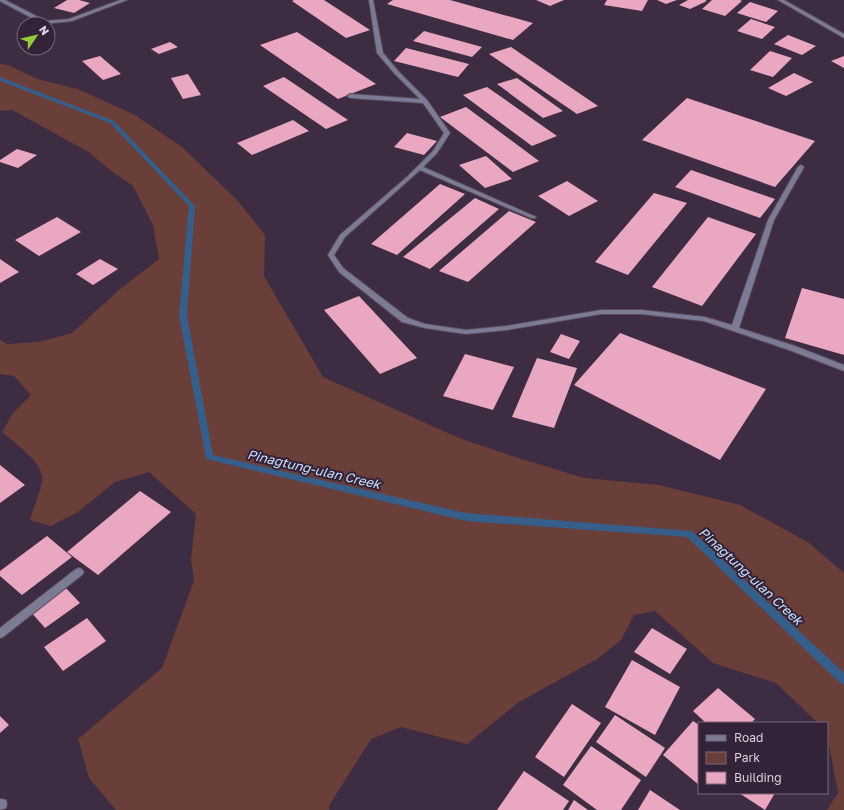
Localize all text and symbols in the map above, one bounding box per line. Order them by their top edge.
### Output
north arrow [16,16,56,56]
text: N [37,23,52,37]
water label: Pinagtung-ulan Creek [246,446,384,492]
water label: Pinagtung-ulan Creek [696,524,807,629]
legend [698,722,828,794]
text: Road [734,730,763,745]
text: Park [734,750,760,765]
text: Building [734,770,782,785]

